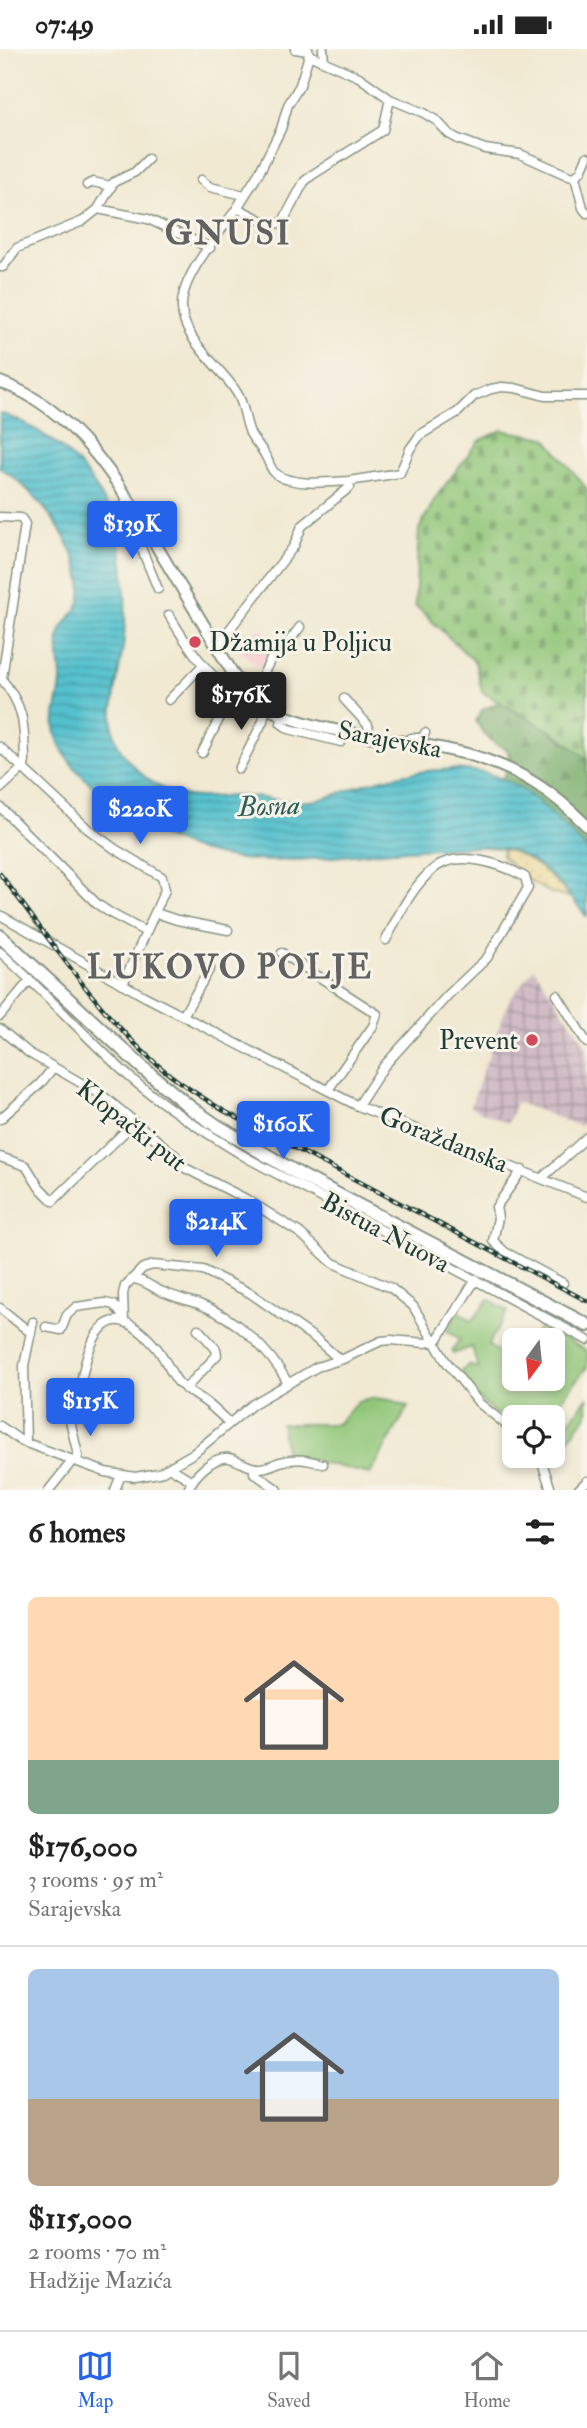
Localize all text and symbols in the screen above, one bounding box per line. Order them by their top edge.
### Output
text: 07:49 [35,9,94,41]
district label: GNUSI [165,213,291,254]
pin: $139K [83,501,181,561]
text: $139K [103,509,161,538]
place label: Džamija u Poljicu [209,627,392,659]
marker: Džamija u Poljicu [187,634,203,650]
pin: $176K [192,673,290,732]
text: $176K [211,680,271,709]
street label: Sarajevska [335,714,445,766]
pin: $220K [91,787,189,846]
water label: Bosna [235,788,301,825]
text: $220K [108,794,172,823]
district label: LUKOVO POLJE [87,947,373,989]
place label: Prevent [439,1025,518,1057]
marker: Prevent [524,1032,540,1048]
street label: Klopački put [69,1073,193,1180]
street label: Goraždanska [375,1100,513,1180]
pin: $160K [234,1101,332,1161]
text: $160K [253,1109,313,1138]
street label: Bistua Nuova [316,1186,456,1280]
pin: $214K [167,1199,265,1259]
text: $214K [185,1207,247,1236]
north arrow [502,1328,565,1391]
map controls [502,1328,565,1468]
pin: $115K [41,1379,139,1438]
text: $115K [62,1386,118,1415]
button: locate [502,1405,565,1468]
icon: filters [521,1513,559,1551]
text: 6 homes [28,1514,126,1551]
icon: home [231,1642,357,1768]
text: $176,000 [28,1828,138,1865]
text: 3 rooms · 95 m² [28,1865,163,1894]
text: Sarajevska [28,1894,121,1923]
icon: home [231,2014,357,2140]
text: $115,000 [28,2200,132,2237]
text: 2 rooms · 70 m² [28,2237,167,2266]
text: Hadžije Mazića [28,2266,172,2295]
tab: Map [76,2347,114,2413]
tab: Saved [267,2347,311,2413]
tab: Home [463,2347,511,2413]

